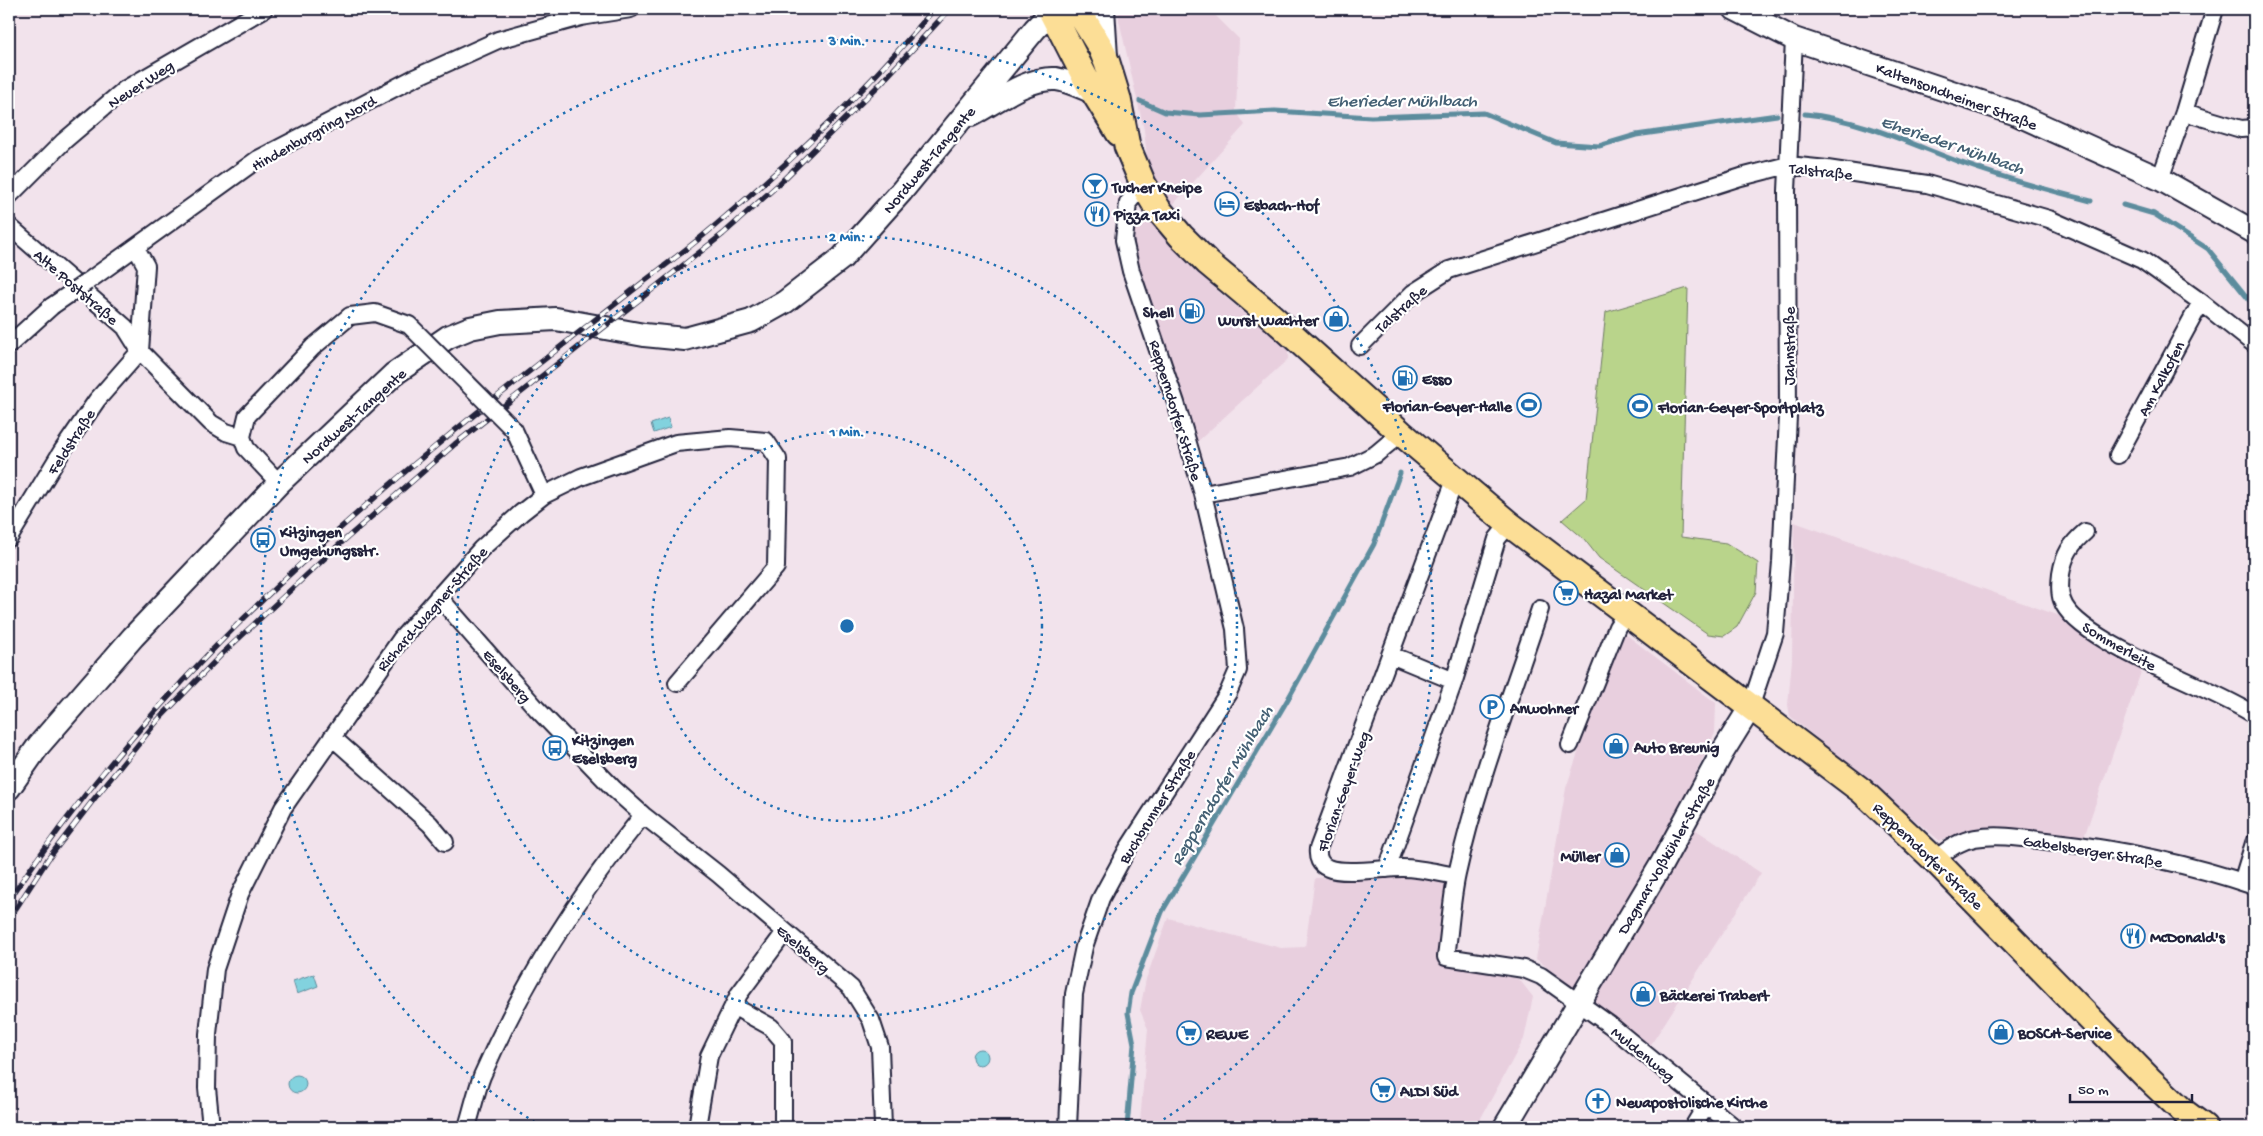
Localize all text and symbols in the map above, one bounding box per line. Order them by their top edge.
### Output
text: 3 Min. [828,33,865,51]
street label: Neuer Weg [105,58,178,114]
street label: Kaltensondheimer Straße [1872,60,2040,137]
street label: Hindenburgring Nord [249,92,382,177]
water label: Eherieder Mühlbach [1327,92,1477,113]
street label: Nordwest-Tangente [880,103,982,219]
water label: Eherieder Mühlbach [1878,112,2027,181]
street label: Talstraße [1787,161,1854,186]
bar icon: Tucher Kneipe [1082,173,1108,199]
place label: Tucher Kneipe [1110,180,1202,199]
hotel icon: Esbach-Hof [1214,191,1240,217]
place label: Esbach-Hof [1244,197,1321,217]
restaurant icon: Pizza Taxi [1084,201,1110,227]
place label: Pizza Taxi [1113,208,1181,227]
text: 2 Min. [829,229,865,247]
street label: Alte Poststraße [28,247,122,331]
street label: Talstraße [1372,282,1433,340]
fuel station icon: Shell [1179,298,1205,324]
place label: Shell [1143,305,1174,324]
shop icon: Wurst Wachter [1323,306,1349,332]
street label: Jahnstraße [1782,306,1801,385]
place label: Wurst Wachter [1217,313,1320,332]
street label: Repperndorfer Straße [1143,338,1204,484]
street label: Am Kalkofen [2135,339,2191,420]
street label: Nordwest-Tangente [299,365,412,470]
fuel station icon: Esso [1392,365,1418,391]
place label: Esso [1422,372,1453,391]
sports icon: Florian-Geyer-Halle [1516,392,1542,418]
sports icon: Florian-Geyer-Sportplatz [1627,393,1653,419]
place label: Florian-Geyer-Halle [1382,399,1513,418]
place label: Florian-Geyer-Sportplatz [1657,400,1824,419]
street label: Feldstraße [44,406,102,480]
text: 1 Min. [828,424,865,442]
place label: Kitzingen Umgehungsstr. [279,525,380,562]
bus stop icon: Kitzingen Umgehungsstr. [250,527,276,553]
street label: Richard-Wagner-Straße [374,543,494,677]
supermarket icon: Hazal Market [1553,580,1579,606]
place label: Hazal Market [1584,587,1674,606]
centre of rings [838,617,856,635]
street label: Sommerleite [2078,619,2159,677]
street label: Eselsberg [477,647,534,708]
parking icon: Anwohner [1479,694,1505,720]
place label: Anwohner [1509,701,1580,720]
water label: Repperndorfer Mühlbach [1167,703,1279,870]
street label: Florian-Geyer-Weg [1314,729,1376,856]
place label: Kitzingen Eselsberg [571,733,637,770]
shop icon: Auto Breunig [1603,733,1629,759]
bus stop icon: Kitzingen Eselsberg [542,735,568,761]
place label: Auto Breunig [1633,740,1719,759]
street label: Buchbrunner Straße [1116,747,1202,869]
street label: Dagmar-Voßkühler-Straße [1615,774,1721,940]
street label: Repperndorfer Straße [1867,800,1986,916]
street label: Gabelsberger Straße [2021,833,2164,874]
shop icon: Müller [1604,842,1630,868]
place label: Müller [1560,849,1602,868]
street label: Eselsberg [771,922,832,979]
restaurant icon: McDonald's [2120,923,2146,949]
place label: McDonald's [2150,930,2226,949]
shop icon: Bäckerei Trabert [1630,981,1656,1007]
place label: Bäckerei Trabert [1659,988,1770,1007]
shop icon: BOSCH-Service [1988,1019,2014,1045]
supermarket icon: REWE [1176,1020,1202,1046]
street label: Muldenweg [1606,1024,1678,1087]
place label: BOSCH-Service [2017,1026,2112,1045]
place label: REWE [1205,1027,1249,1046]
scale bar [2070,1071,2193,1103]
supermarket icon: ALDI Süd [1370,1077,1396,1103]
text: 50 m [2078,1082,2109,1100]
place label: ALDI Süd [1399,1084,1459,1103]
church icon: Neuapostolische Kirche [1585,1088,1611,1114]
place label: Neuapostolische Kirche [1616,1095,1768,1114]

